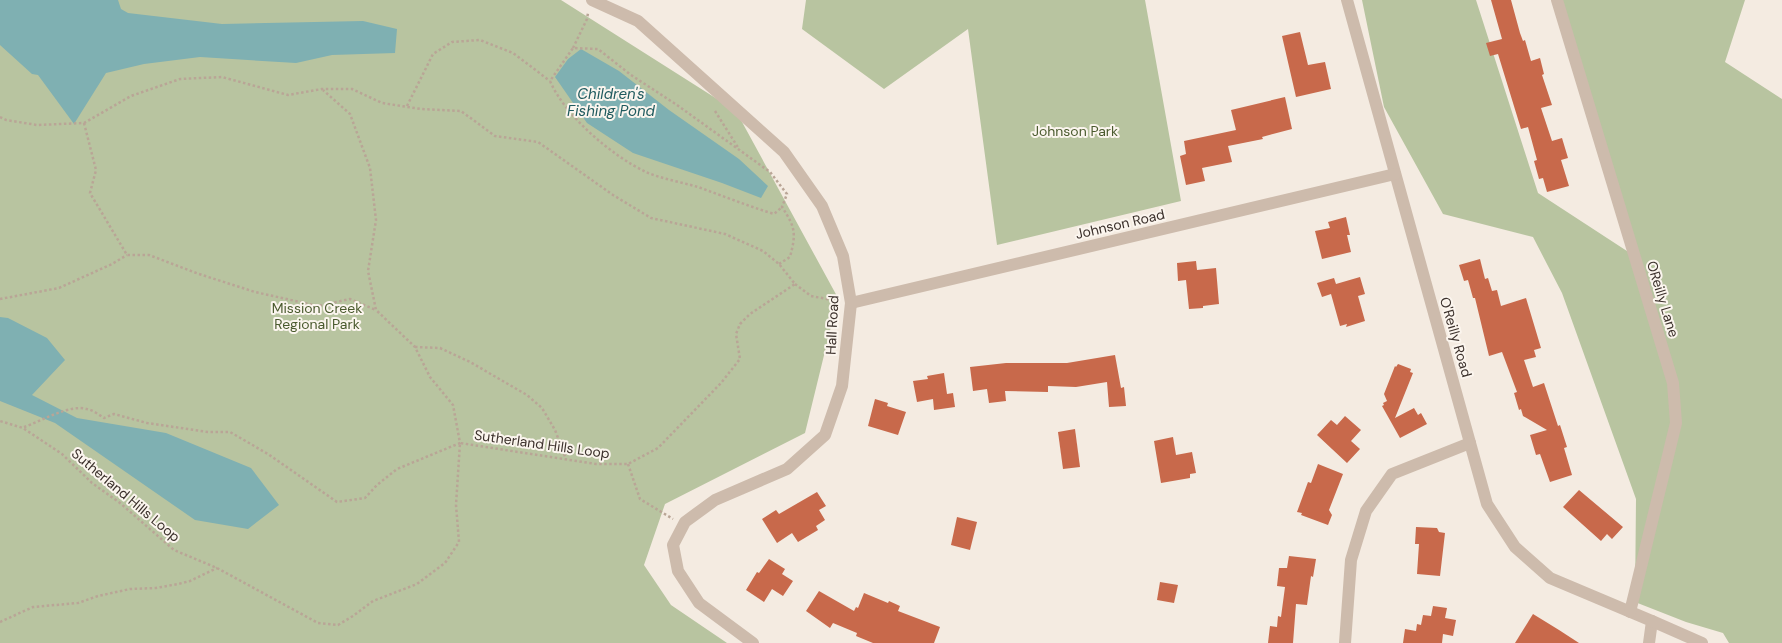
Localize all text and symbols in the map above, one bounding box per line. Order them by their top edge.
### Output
water label: Children's Fishing Pond [567,84,656,121]
park label: Johnson Park [1032,122,1118,140]
street label: Johnson Road [1074,205,1166,243]
street label: OReilly Lane [1643,259,1683,339]
street label: Hall Road [821,295,843,355]
street label: O'Reilly Road [1436,295,1476,379]
park label: Mission Creek Regional Park [272,299,362,333]
street label: Sutherland Hills Loop [473,426,611,462]
street label: Sutherland Hills Loop [68,444,184,546]

